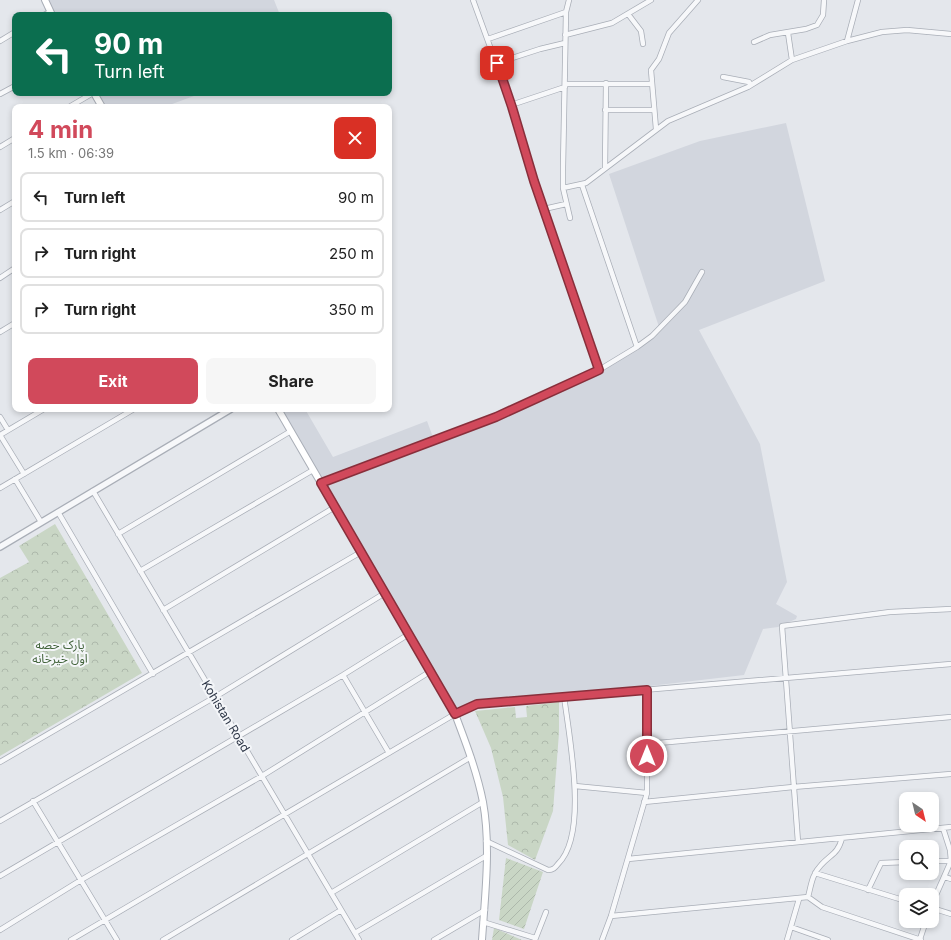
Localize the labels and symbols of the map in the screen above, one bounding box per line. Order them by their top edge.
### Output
pin [480,46,514,80]
park label: پارک حصه اول خیرخانه [32,637,88,666]
street label: Kohistan Road [199,677,253,755]
position arrow [626,735,668,777]
north arrow [899,792,939,832]

